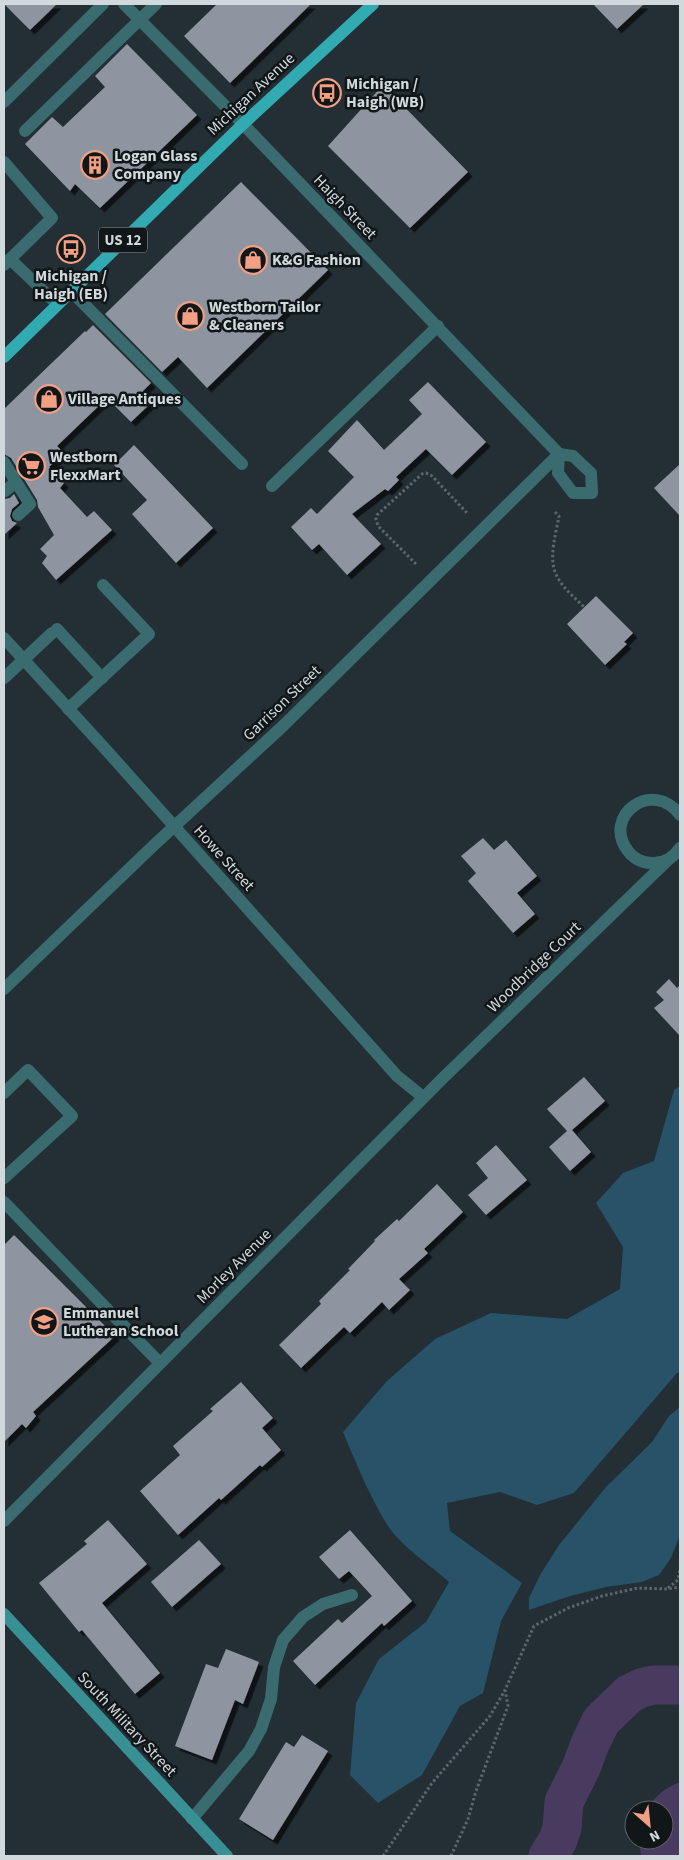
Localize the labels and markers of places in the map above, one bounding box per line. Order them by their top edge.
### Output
place label: Michigan / Haigh (WB) [346,73,424,113]
bus stop icon: Michigan / Haigh (WB) [312,78,342,108]
place label: Logan Glass Company [114,145,197,185]
building icon: Logan Glass Company [80,150,110,180]
bus stop icon: Michigan / Haigh (EB) [56,234,86,264]
shop icon: K&G Fashion [238,245,268,275]
place label: K&G Fashion [272,249,361,271]
place label: Michigan / Haigh (EB) [34,265,108,305]
place label: Westborn Tailor & Cleaners [209,296,321,336]
shop icon: Westborn Tailor & Cleaners [175,301,205,331]
shop icon: Village Antiques [34,384,64,414]
place label: Village Antiques [67,388,181,410]
place label: Westborn FlexxMart [50,446,121,486]
supermarket icon: Westborn FlexxMart [16,451,46,481]
place label: Emmanuel Lutheran School [63,1302,179,1342]
school or university icon: Emmanuel Lutheran School [29,1307,59,1337]

